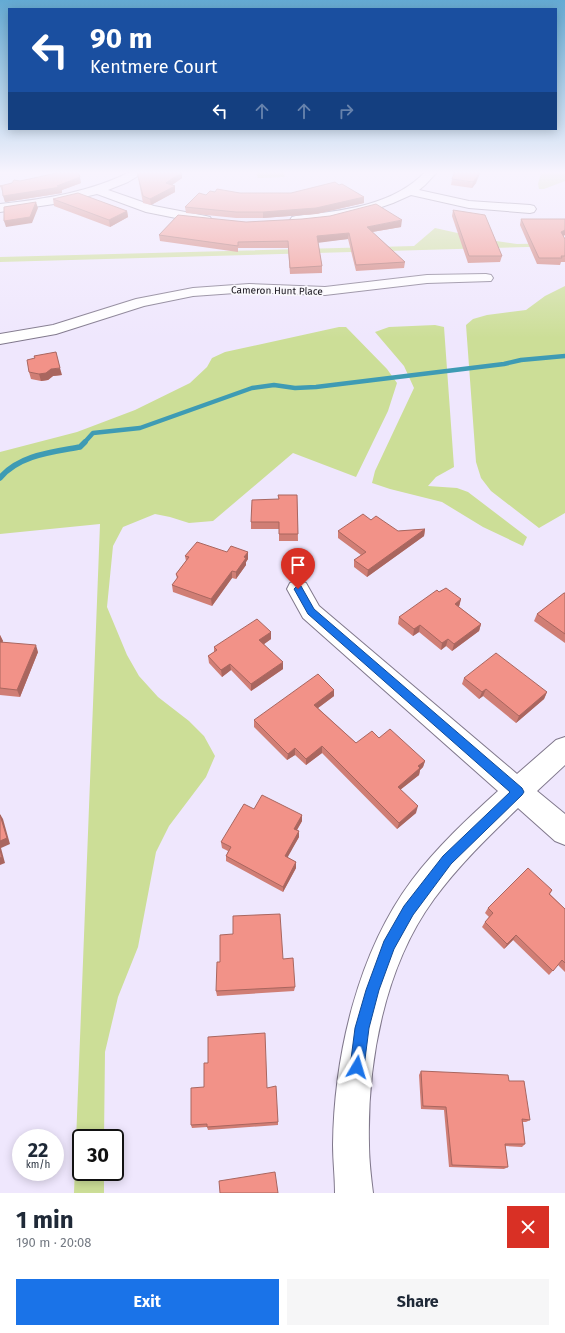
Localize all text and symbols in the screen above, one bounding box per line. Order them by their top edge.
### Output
text: 90 m [90,22,152,55]
icon: left [24,24,76,76]
text: Kentmere Court [90,56,218,78]
icon: left [209,100,231,122]
icon: ahead [251,100,273,122]
icon: ahead [293,100,315,122]
icon: right [335,100,357,122]
street label: Cameron Hunt Place [231,284,323,298]
pin [281,548,315,589]
icon: arrive [287,554,309,576]
position arrow [336,1046,378,1088]
speed limit sign: 30 [72,1129,124,1181]
text: 22 [28,1138,48,1162]
text: km/h [26,1159,50,1171]
text: 1 min [16,1206,74,1234]
button: close [507,1206,549,1248]
text: 190 m · 20:08 [16,1235,92,1250]
button: Exit [16,1279,279,1325]
button: Share [287,1279,549,1325]

